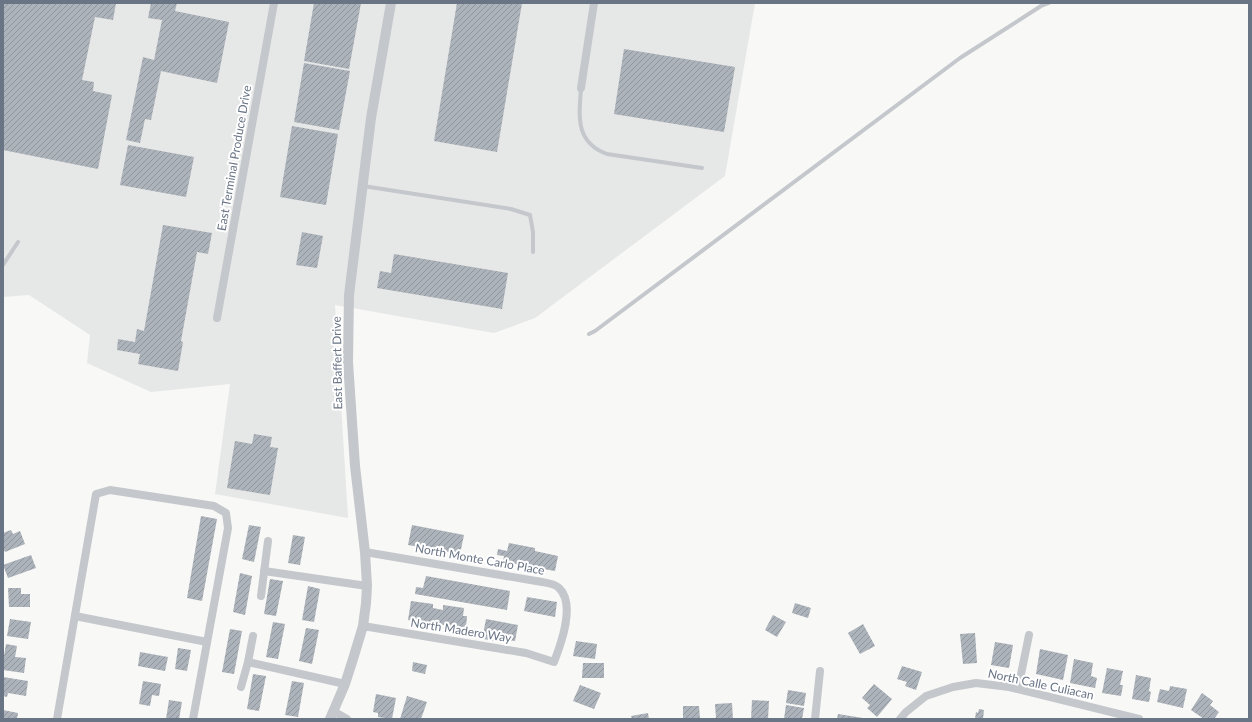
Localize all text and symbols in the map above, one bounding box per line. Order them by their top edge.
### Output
street label: East Terminal Produce Drive [214,84,254,232]
street label: East Baffert Drive [329,316,345,410]
street label: North Monte Carlo Place [414,540,546,578]
street label: North Madero Way [410,615,513,645]
street label: North Calle Culiacan [987,665,1095,703]

